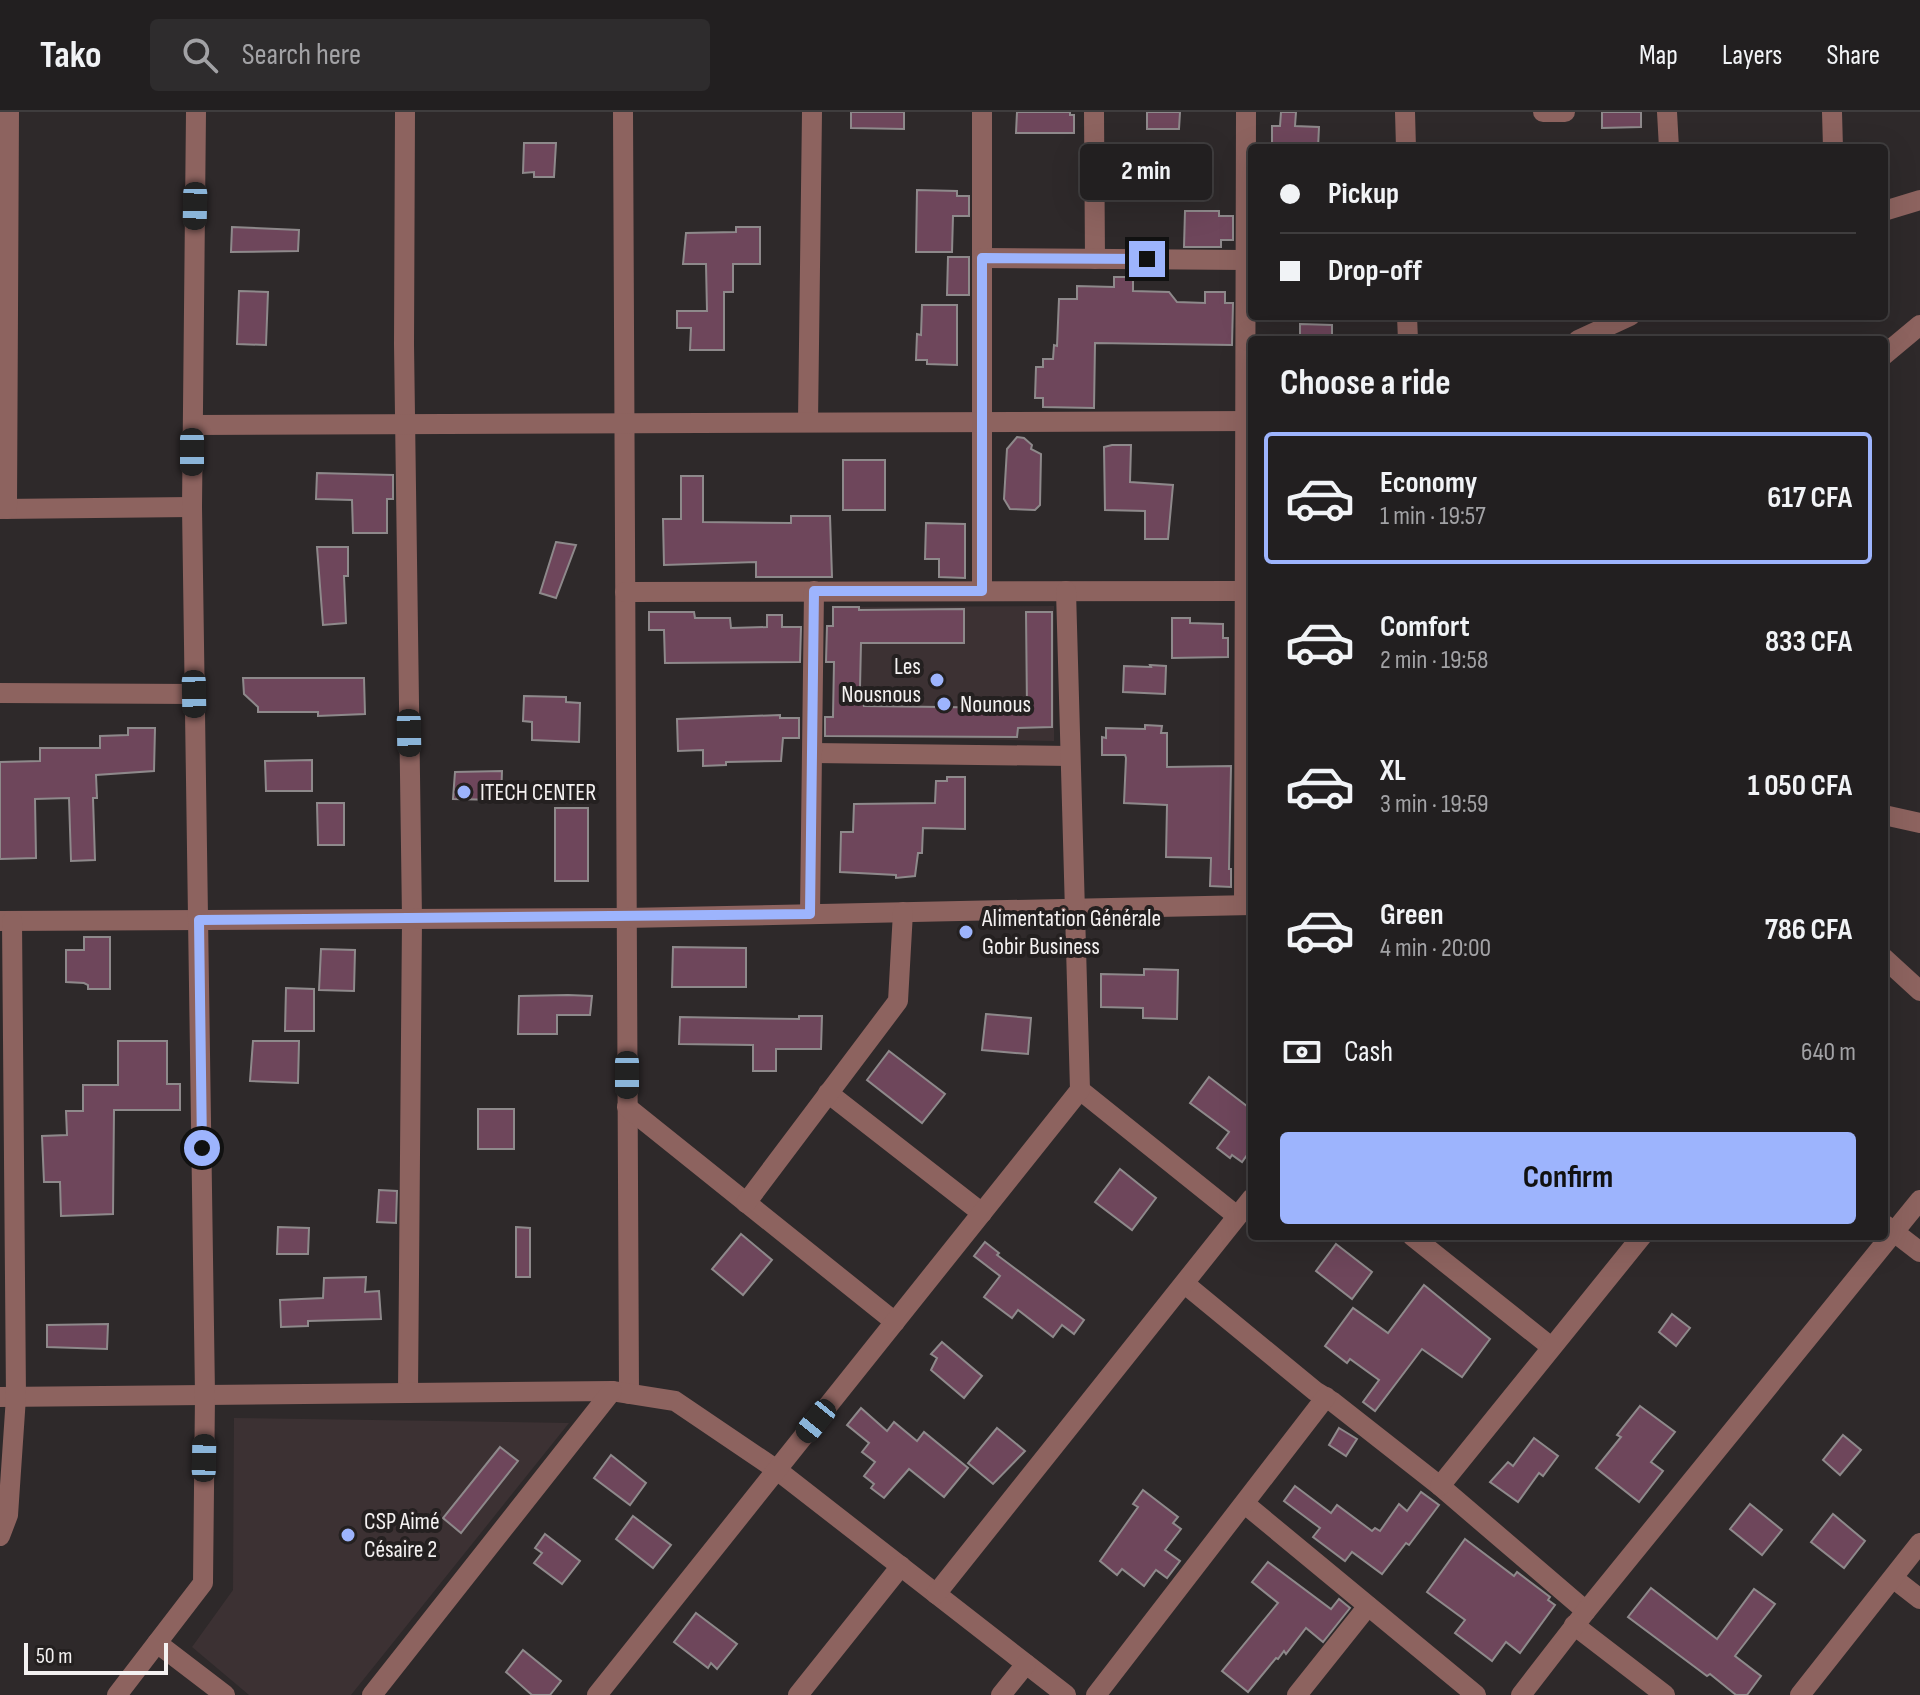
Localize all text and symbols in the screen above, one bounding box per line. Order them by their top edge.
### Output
search box [150,19,710,91]
text: Tako [40,33,102,78]
icon: search [178,33,222,77]
text: Search here [242,37,361,73]
text: Map [1639,39,1678,72]
text: Layers [1722,39,1782,72]
text: Share [1826,39,1880,72]
callout: 2 min [1081,143,1213,199]
text: 2 min [1121,156,1171,187]
text: Pickup [1328,176,1399,212]
car [183,182,207,230]
route end [1129,241,1165,277]
text: Drop-off [1328,253,1422,289]
text: Choose a ride [1280,362,1451,405]
car [180,428,204,476]
icon: car [1284,462,1356,534]
text: Economy [1380,465,1477,501]
text: 617 CFA [1767,480,1852,516]
text: 1 min · 19:57 [1380,501,1486,532]
icon: car [1284,606,1356,678]
text: Comfort [1380,609,1470,645]
text: 833 CFA [1765,624,1852,660]
text: 2 min · 19:58 [1380,645,1488,676]
place label: Les Nousnous [841,652,921,709]
car [182,670,206,718]
marker: Les Nousnous [928,671,946,689]
place label: Nounous [960,690,1031,719]
marker: Nounous [935,695,953,713]
car [397,709,421,757]
icon: car [1284,750,1356,822]
text: XL [1380,753,1406,789]
text: 1 050 CFA [1748,768,1852,804]
place label: ITECH CENTER [480,778,596,807]
marker: ITECH CENTER [455,783,473,801]
text: 3 min · 19:59 [1380,789,1489,820]
icon: car [1284,894,1356,966]
text: Green [1380,897,1444,933]
place label: Alimentation Générale Gobir Business [981,904,1161,961]
text: 786 CFA [1765,912,1852,948]
marker: Alimentation Générale Gobir Business [957,923,975,941]
text: 4 min · 20:00 [1380,933,1491,964]
icon: cash [1280,1030,1324,1074]
text: Cash [1344,1034,1393,1070]
text: 640 m [1801,1037,1856,1068]
car [615,1051,639,1099]
route start [184,1130,220,1166]
button: Confirm [1280,1132,1856,1224]
car [792,1395,840,1447]
car [192,1434,216,1482]
place label: CSP Aimé Césaire 2 [364,1507,440,1564]
marker: CSP Aimé Césaire 2 [339,1526,357,1544]
scale bar [24,1639,168,1675]
text: 50 m [36,1643,72,1670]

